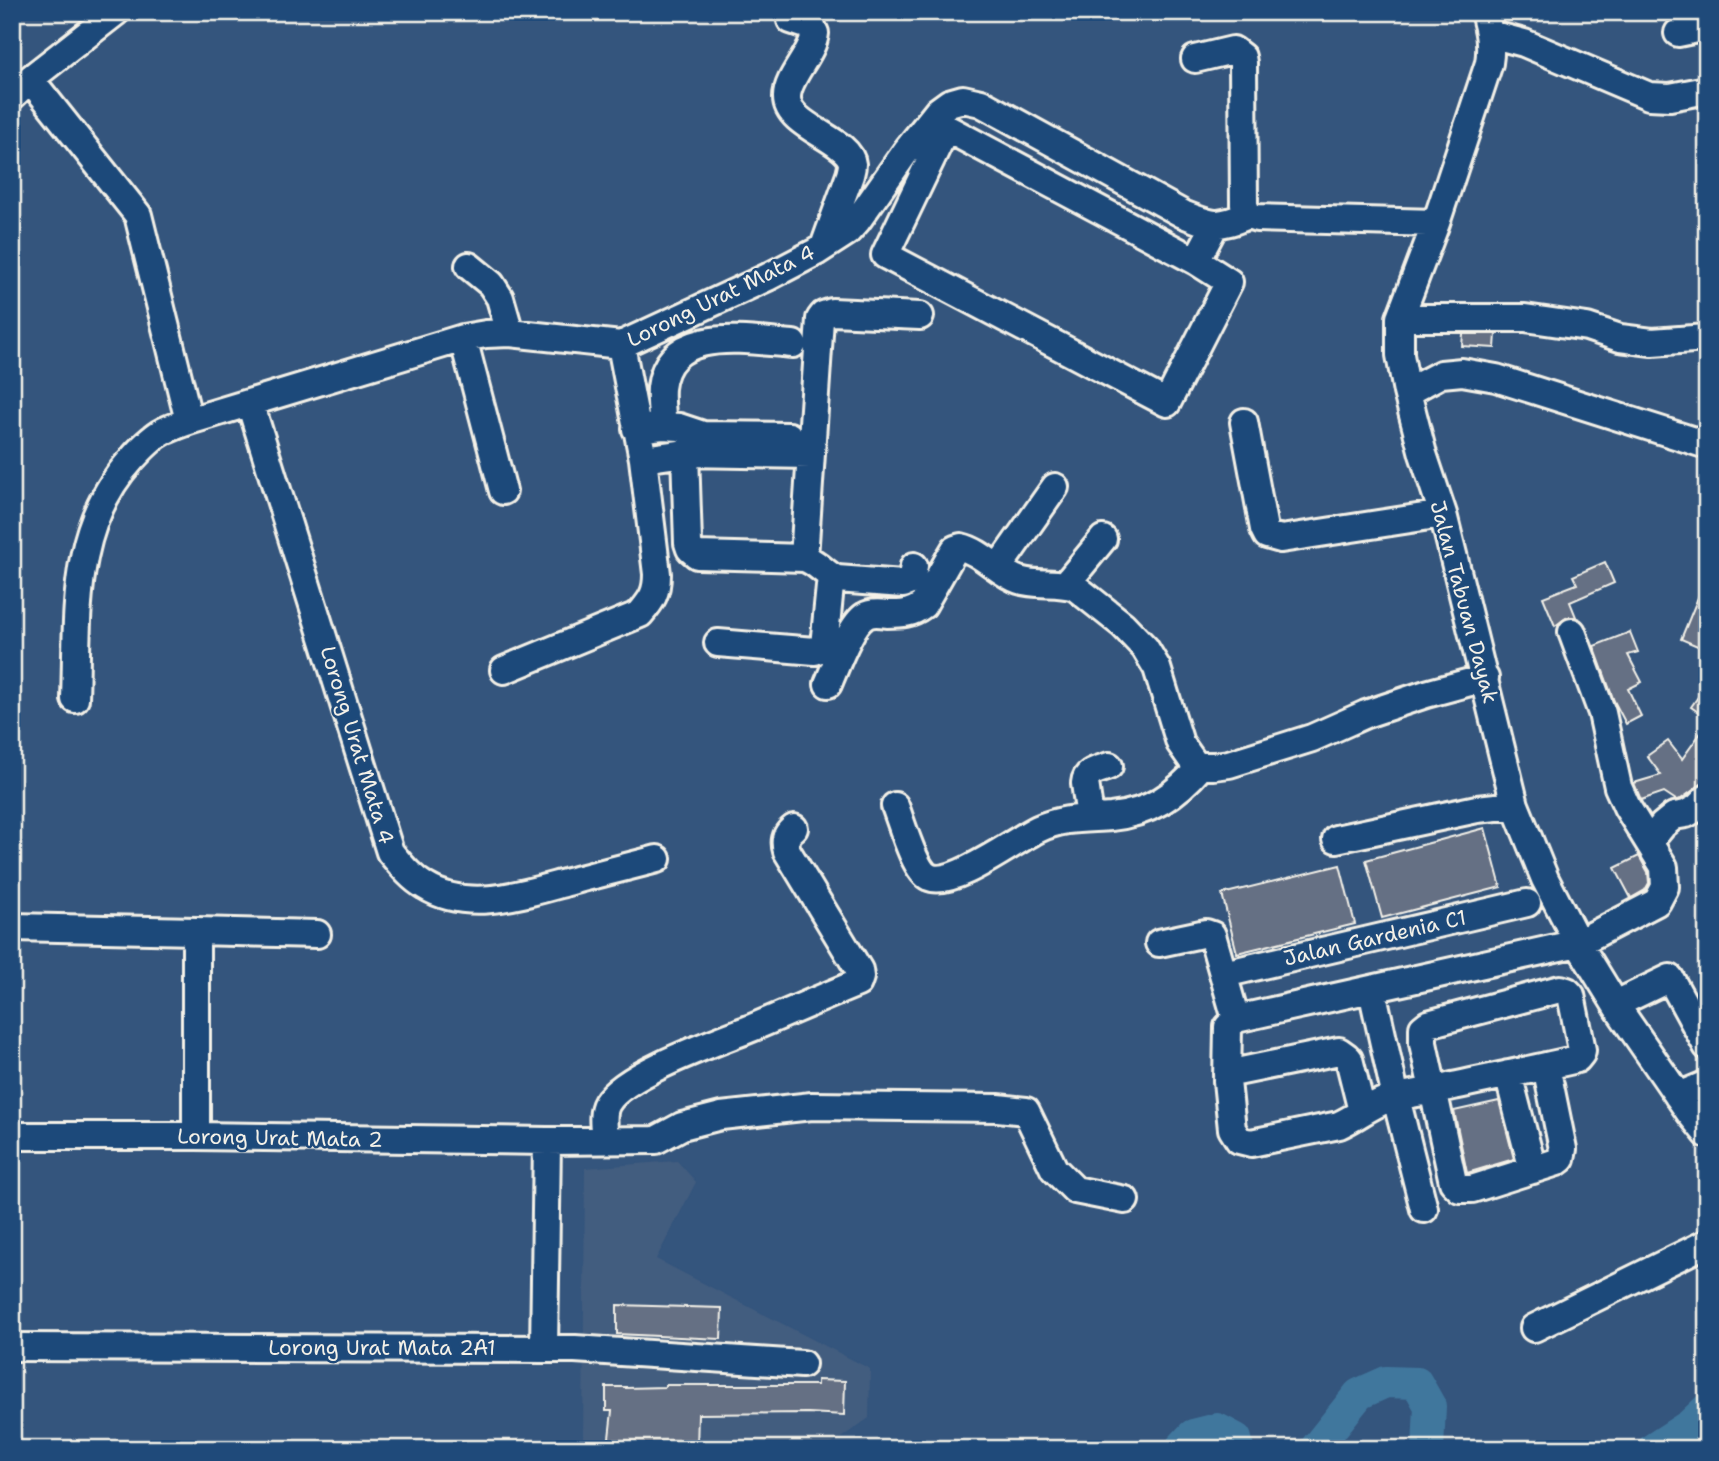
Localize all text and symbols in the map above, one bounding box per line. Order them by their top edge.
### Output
street label: Lorong Urat Mata 4 [622,238,820,354]
street label: Jalan Tabuan Dayak [1423,498,1505,706]
street label: Lorong Urat Mata 4 [314,643,400,847]
street label: Jalan Gardenia C1 [1281,903,1469,973]
street label: Lorong Urat Mata 2 [177,1122,383,1154]
street label: Lorong Urat Mata 2A1 [268,1334,496,1362]

